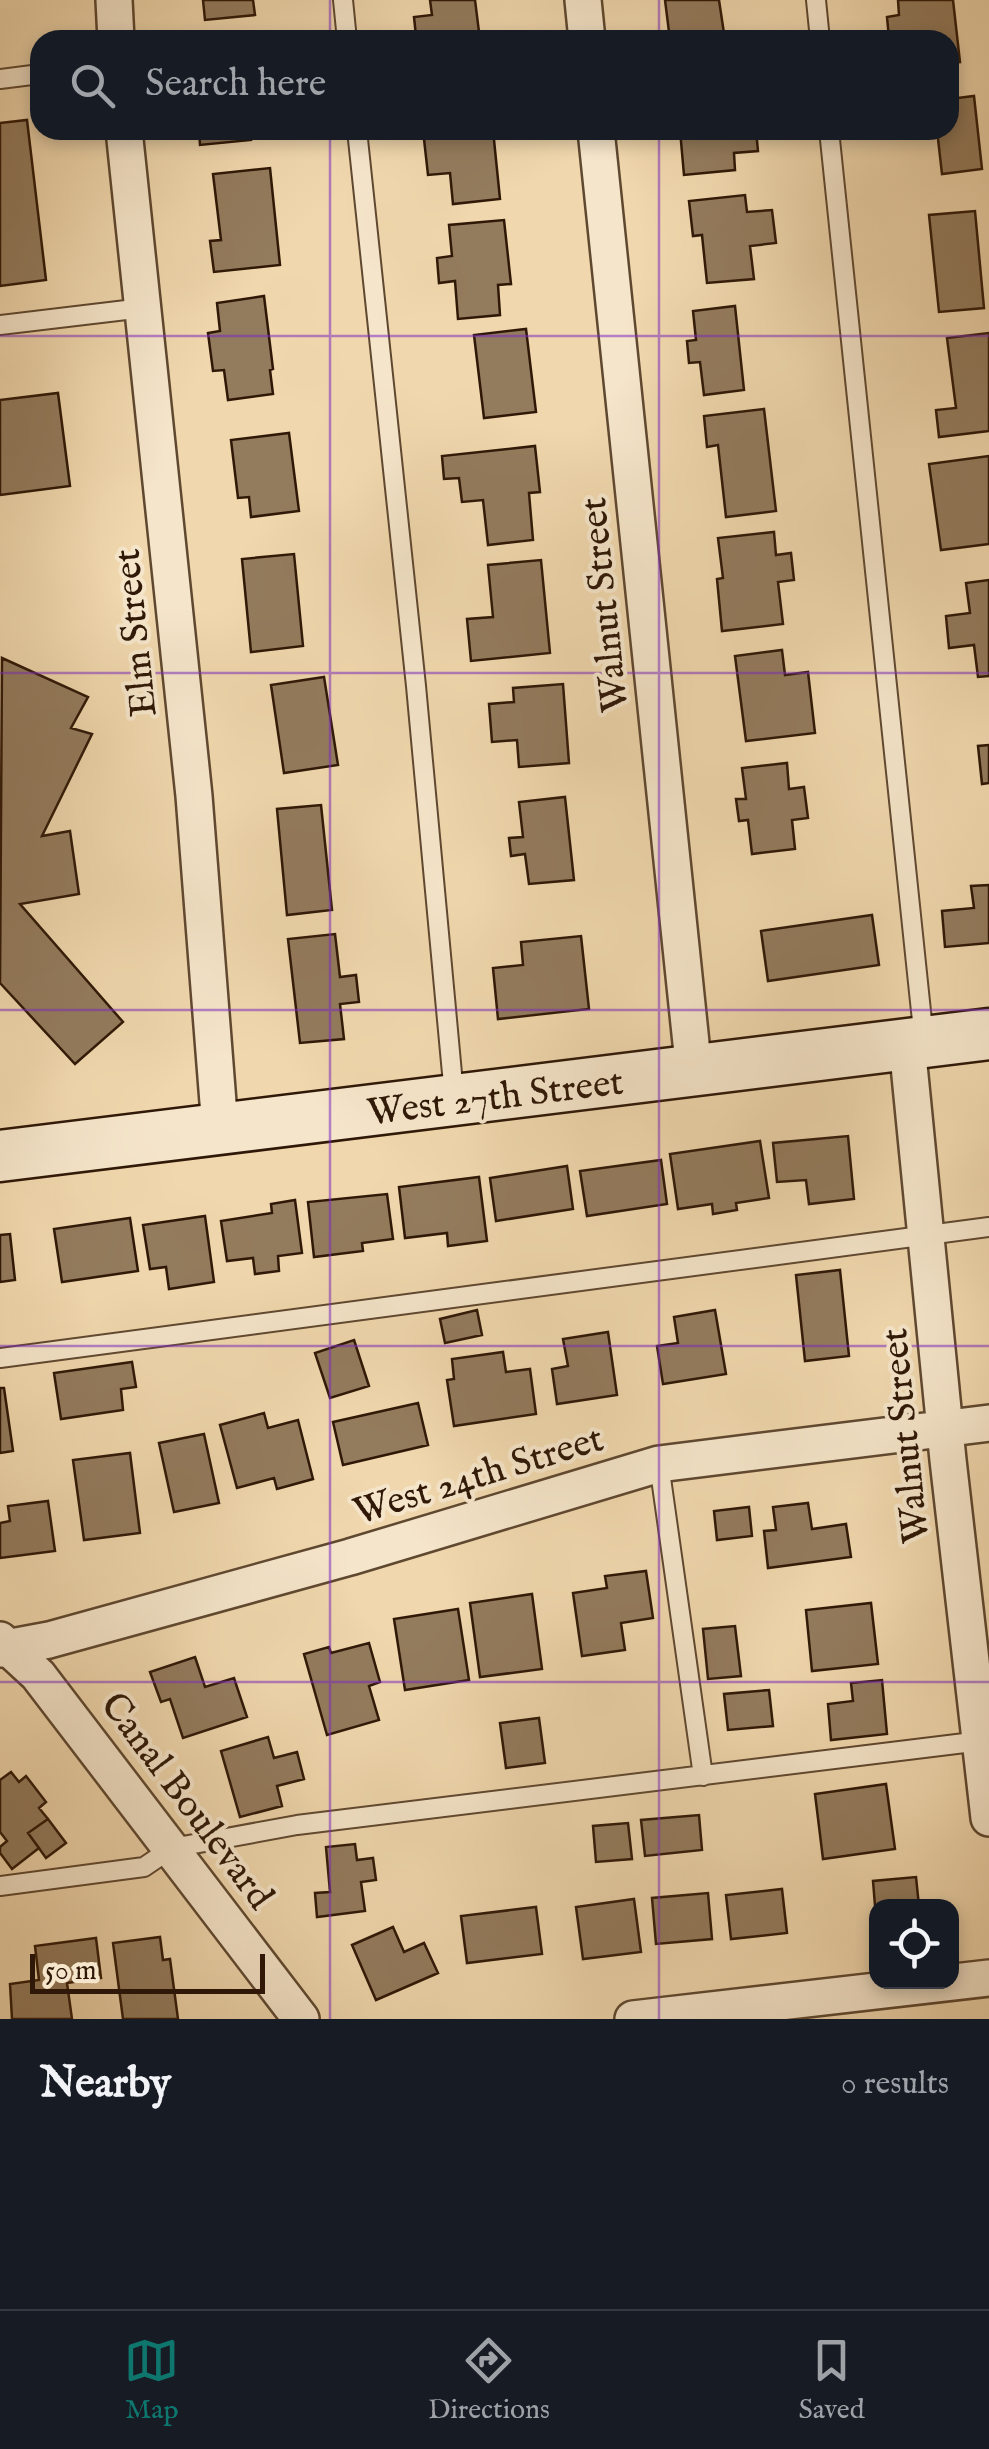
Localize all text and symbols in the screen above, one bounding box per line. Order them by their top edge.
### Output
search box [30,30,959,140]
icon: search [65,58,120,113]
text: Search here [145,61,326,109]
street label: Walnut Street [571,495,641,715]
street label: Elm Street [104,546,170,719]
street label: West 27th Street [365,1059,626,1138]
street label: Walnut Street [872,1326,942,1546]
street label: West 24th Street [348,1416,610,1538]
street label: Canal Boulevard [88,1684,283,1920]
map controls [869,1899,959,1989]
button: locate [869,1899,959,1989]
scale bar [30,1949,265,1994]
text: 50 m [45,1954,97,1989]
text: Nearby [40,2058,171,2111]
text: 0 results [841,2064,949,2105]
tab: Map [124,2333,179,2428]
tab: Directions [428,2333,550,2428]
tab: Saved [798,2333,865,2428]

